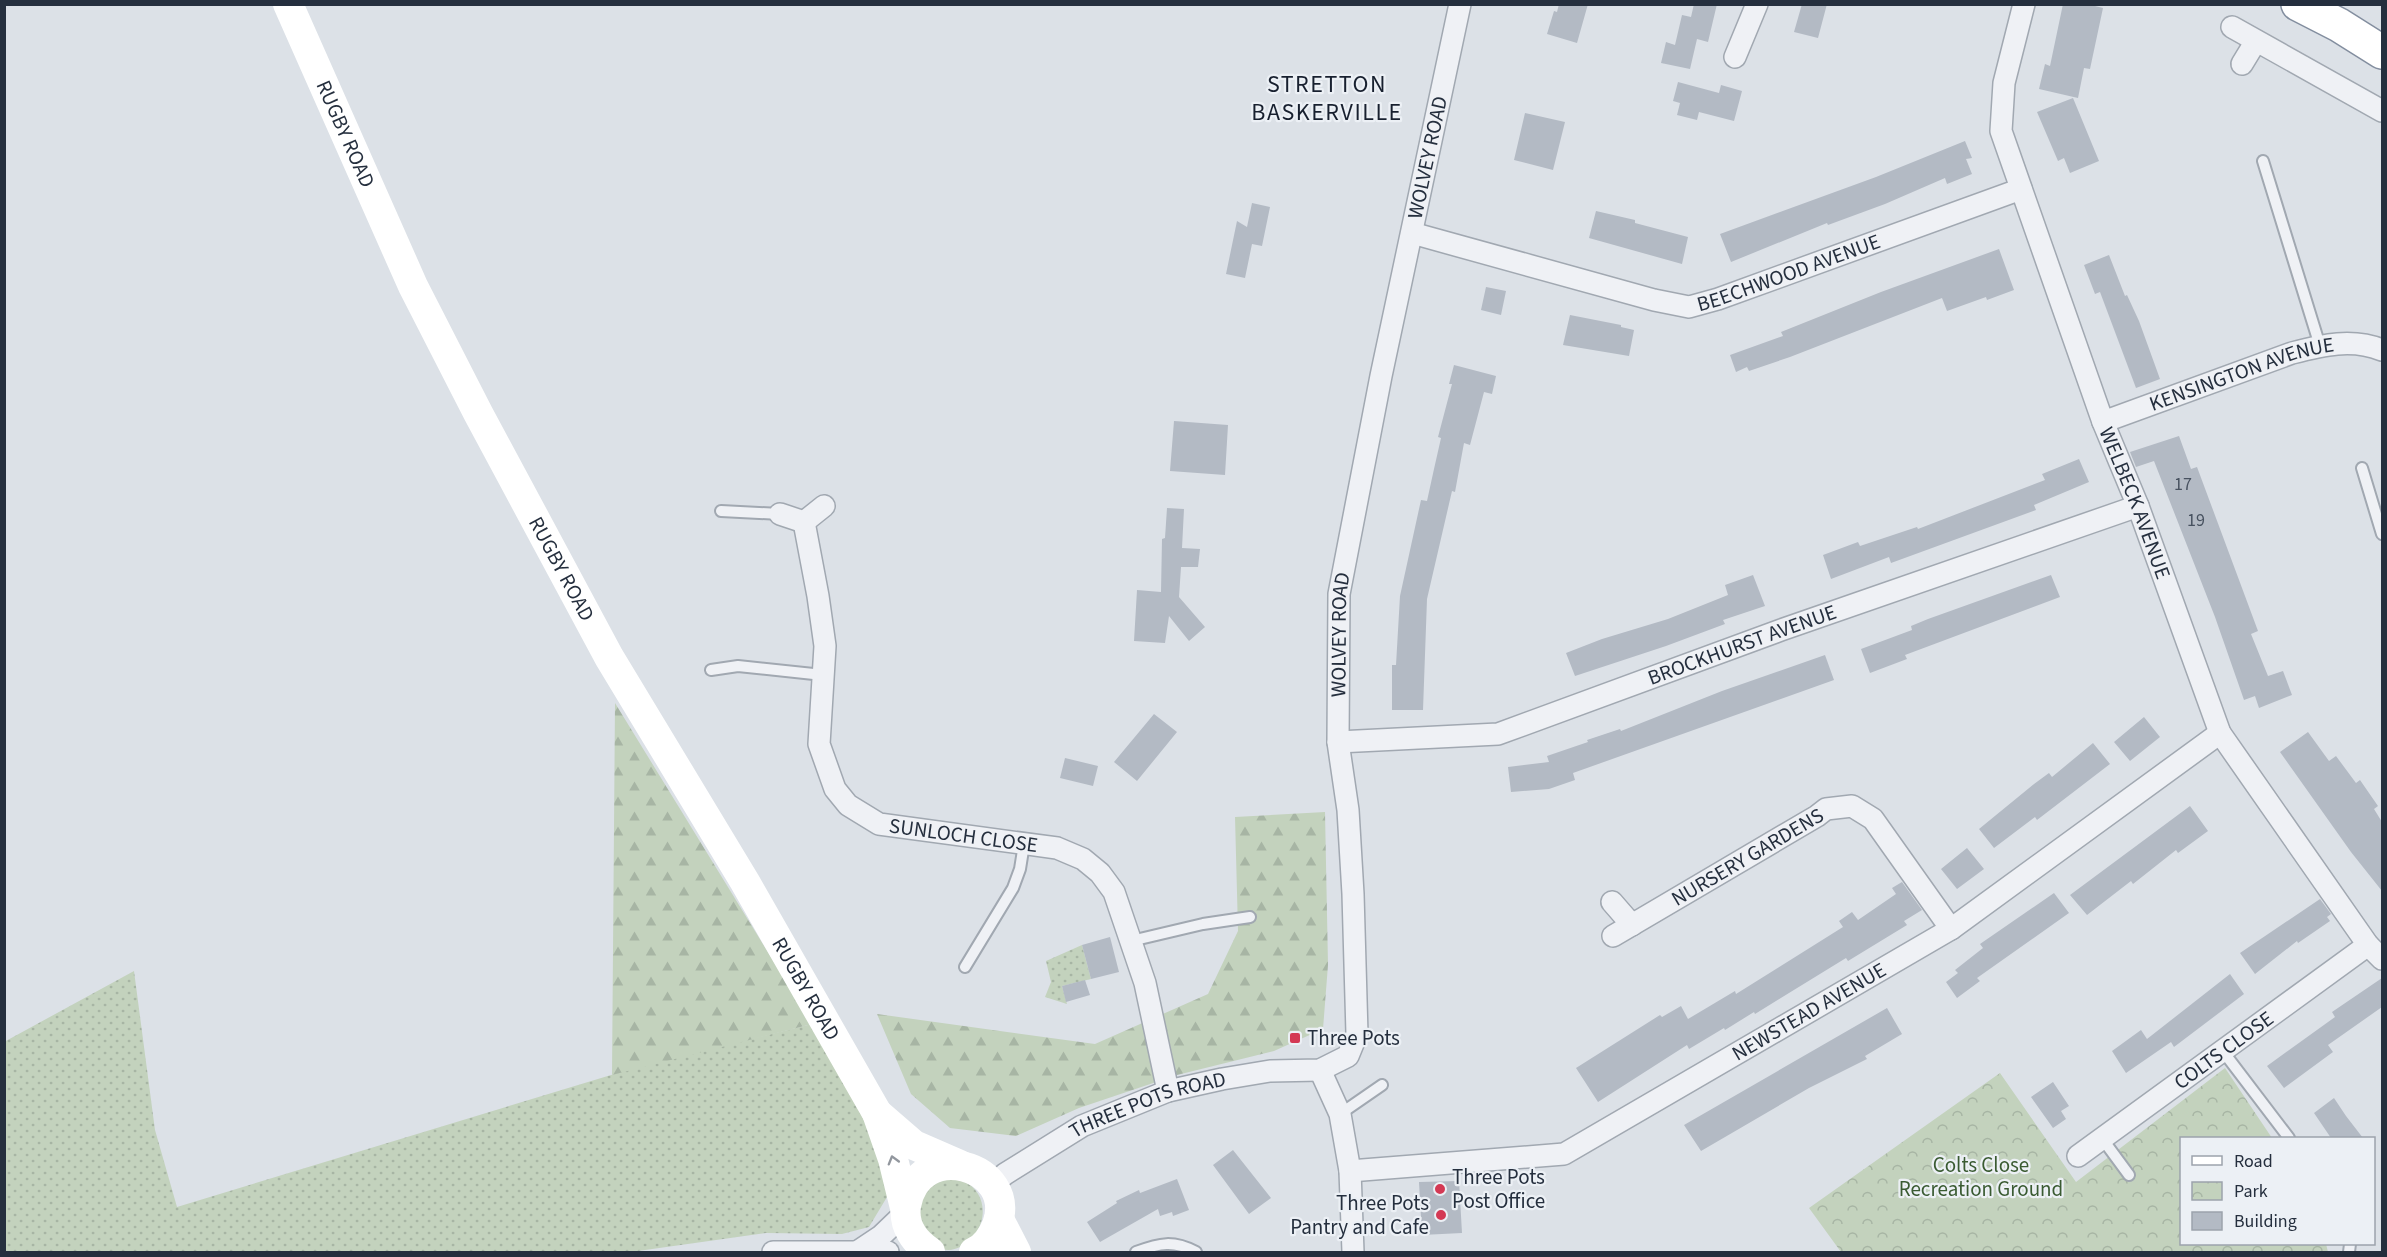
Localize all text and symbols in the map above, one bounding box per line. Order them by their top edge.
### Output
district label: STRETTON BASKERVILLE [1251,67,1403,130]
street label: RUGBY ROAD [309,75,383,192]
street label: WOLVEY ROAD [1400,93,1455,222]
street label: BEECHWOOD AVENUE [1693,226,1884,319]
street label: KENSINGTON AVENUE [2145,329,2336,419]
street label: WELBECK AVENUE [2092,422,2178,583]
house number: 17 [2174,472,2192,497]
house number: 19 [2187,508,2205,533]
street label: RUGBY ROAD [521,511,602,626]
street label: WOLVEY ROAD [1323,570,1358,697]
street label: BROCKHURST AVENUE [1643,597,1840,693]
street label: NURSERY GARDENS [1666,800,1829,914]
street label: SUNLOCH CLOSE [887,811,1040,860]
street label: RUGBY ROAD [765,932,848,1046]
street label: NEWSTEAD AVENUE [1726,955,1892,1068]
street label: COLTS CLOSE [2167,1004,2280,1097]
place label: Three Pots [1307,1023,1400,1053]
marker: Three Pots [1288,1031,1302,1045]
street label: THREE POTS ROAD [1063,1064,1229,1146]
legend [2180,1137,2375,1245]
text: Road [2234,1149,2273,1174]
park label: Colts Close Recreation Ground [1899,1150,2063,1204]
one-way arrow [888,1155,900,1166]
place label: Three Pots Post Office [1452,1162,1545,1216]
text: Park [2234,1179,2268,1204]
marker: Three Pots Post Office [1433,1182,1447,1196]
place label: Three Pots Pantry and Cafe [1290,1188,1429,1242]
marker: Three Pots Pantry and Cafe [1434,1208,1448,1222]
text: Building [2234,1209,2297,1234]

